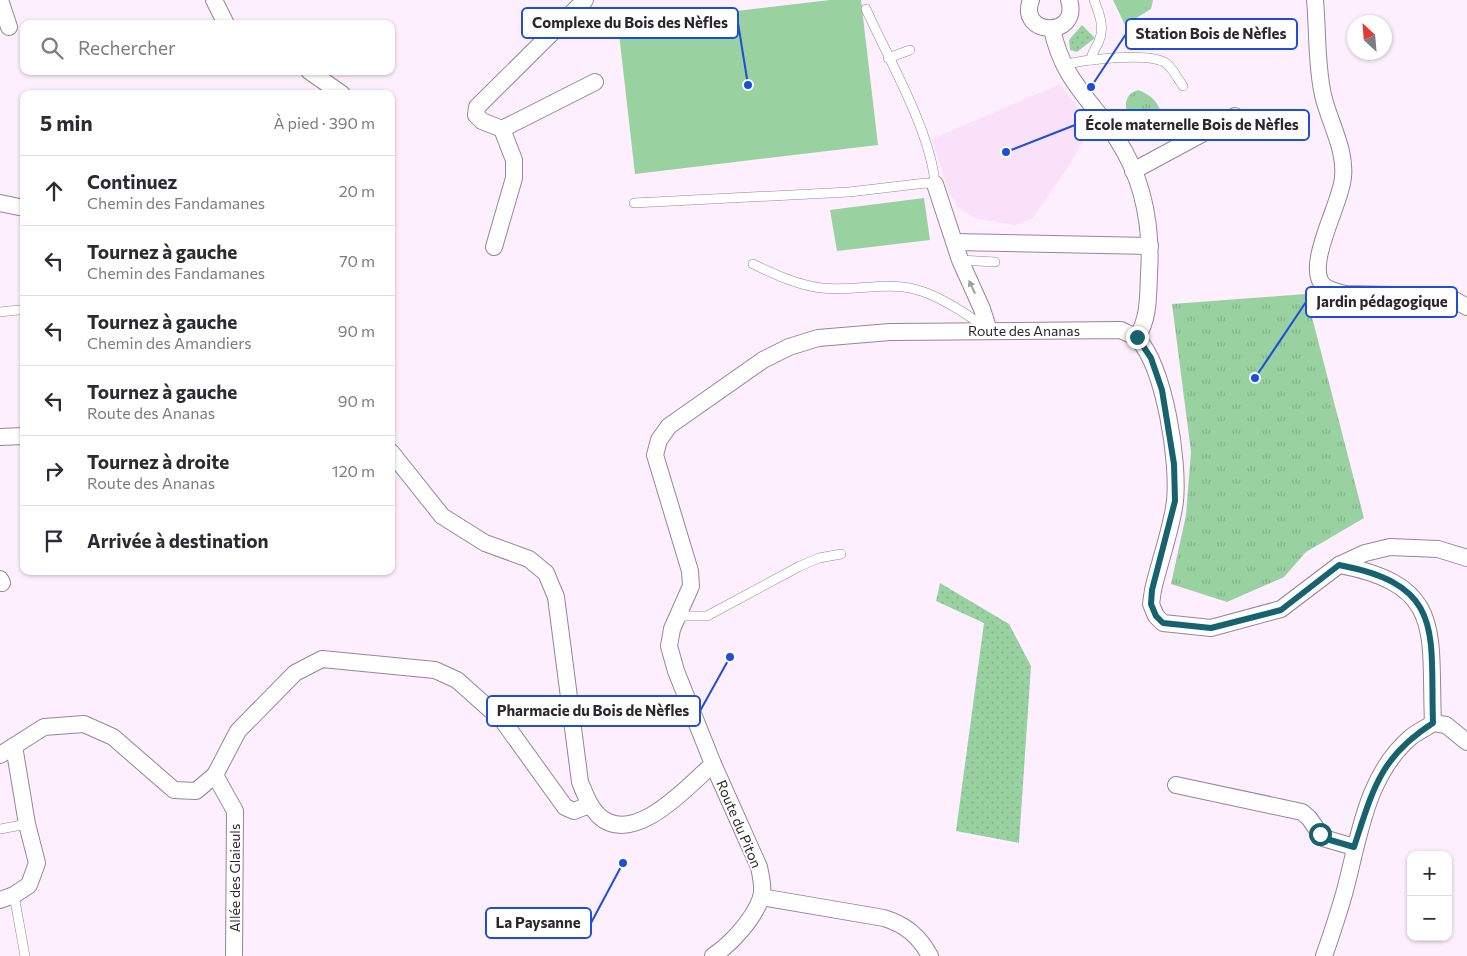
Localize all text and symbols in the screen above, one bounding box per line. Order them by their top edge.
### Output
callout: Complexe du Bois des Nèfles [522,8,738,38]
text: Complexe du Bois des Nèfles [532,13,728,31]
north arrow [1347,15,1392,60]
callout: Station Bois de Nèfles [1126,19,1297,49]
search box [20,20,395,75]
text: Station Bois de Nèfles [1136,24,1286,42]
icon: search [38,34,66,62]
text: Rechercher [78,36,176,59]
text: 5 min [40,110,93,135]
callout: École maternelle Bois de Nèfles [1075,110,1309,140]
text: À pied · 390 m [273,113,375,132]
text: École maternelle Bois de Nèfles [1085,115,1299,133]
text: Continuez [87,170,177,193]
icon: ahead [40,177,68,205]
text: 20 m [339,181,375,200]
text: Chemin des Fandamanes [87,193,265,212]
text: Tournez à gauche [87,240,237,263]
icon: left [40,247,68,275]
text: 70 m [339,251,375,270]
text: Chemin des Fandamanes [87,263,265,282]
one-way arrow [968,280,976,294]
callout: Jardin pédagogique [1306,287,1457,317]
text: Jardin pédagogique [1316,292,1448,310]
text: Tournez à gauche [87,310,237,333]
icon: left [40,317,68,345]
text: 90 m [338,321,375,340]
street label: Route des Ananas [968,322,1080,339]
route end [1126,326,1149,349]
text: Chemin des Amandiers [87,333,252,352]
text: Tournez à gauche [87,380,237,403]
icon: left [40,387,68,415]
text: 90 m [338,391,375,410]
text: Route des Ananas [87,403,215,422]
text: Tournez à droite [87,450,229,473]
icon: right [40,457,68,485]
text: 120 m [332,461,375,480]
text: Route des Ananas [87,473,215,492]
icon: arrive [40,527,68,555]
text: Arrivée à destination [87,529,269,552]
callout: Pharmacie du Bois de Nèfles [487,696,700,726]
text: Pharmacie du Bois de Nèfles [497,701,689,719]
street label: Route du Piton [713,777,766,870]
route start [1309,823,1332,846]
street label: Allée des Glaieuls [226,824,243,932]
map controls [1407,851,1452,941]
button: + [1407,851,1452,896]
button: − [1407,896,1452,941]
callout: La Paysanne [486,908,591,938]
text: La Paysanne [495,913,581,931]

